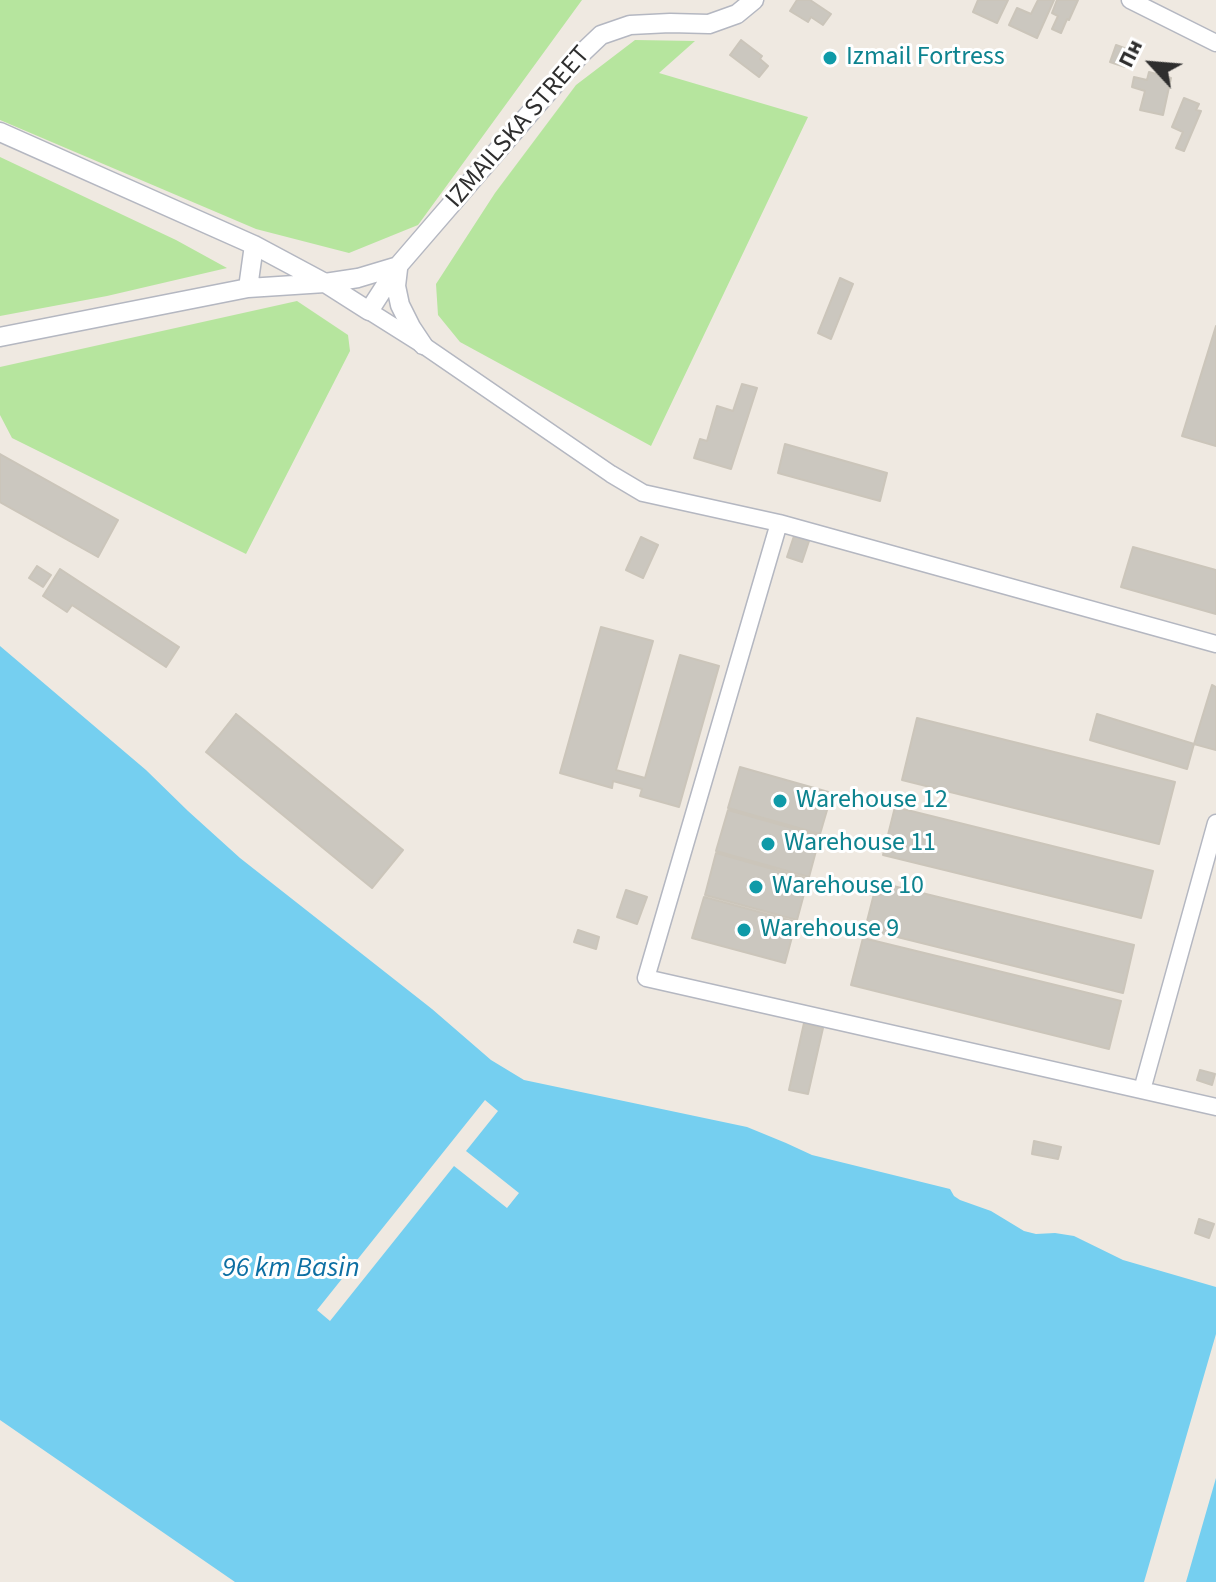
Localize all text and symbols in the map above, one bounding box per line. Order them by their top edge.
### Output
north arrow [1112,24,1192,104]
text: Пн [1110,34,1151,73]
street label: IZMAILSKA STREET [440,41,598,215]
place label: Izmail Fortress [846,42,1005,74]
marker: Izmail Fortress [821,49,839,67]
place label: Warehouse 12 [796,785,948,817]
marker: Warehouse 12 [771,792,789,810]
place label: Warehouse 11 [784,828,936,860]
marker: Warehouse 11 [759,835,777,853]
place label: Warehouse 10 [772,871,924,903]
marker: Warehouse 10 [747,878,765,896]
place label: Warehouse 9 [760,914,899,946]
marker: Warehouse 9 [735,921,753,939]
water label: 96 km Basin [222,1253,360,1287]

